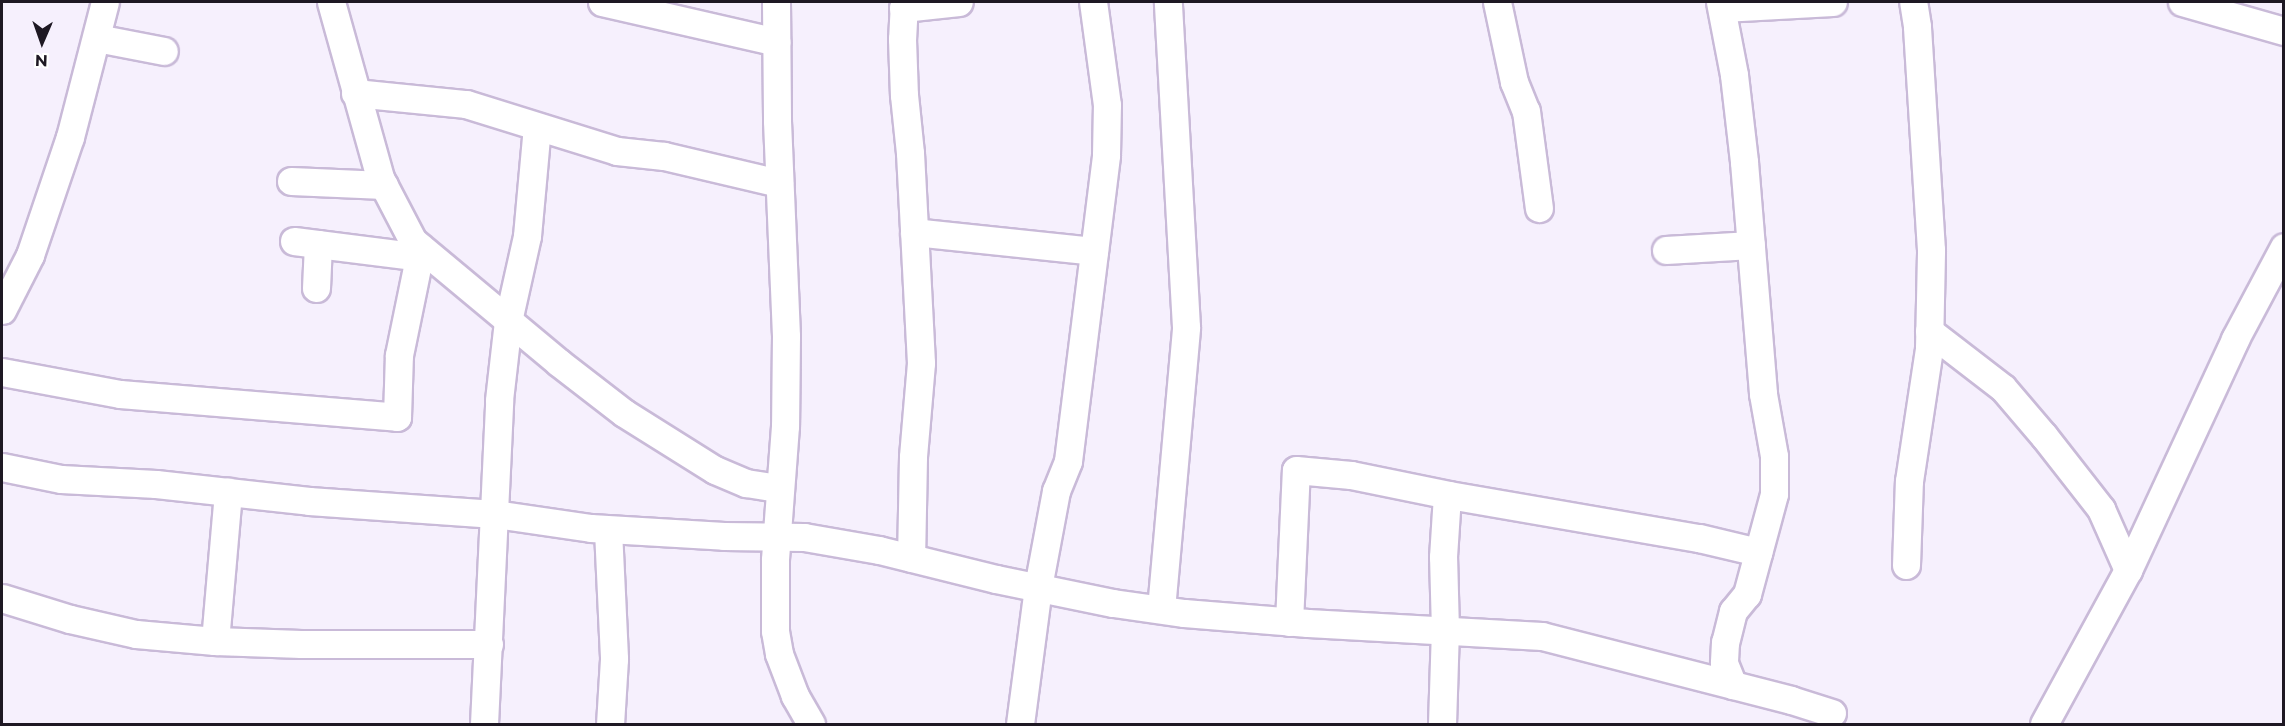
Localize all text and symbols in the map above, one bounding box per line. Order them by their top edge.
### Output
north arrow [12,12,72,72]
text: N [35,51,48,70]

